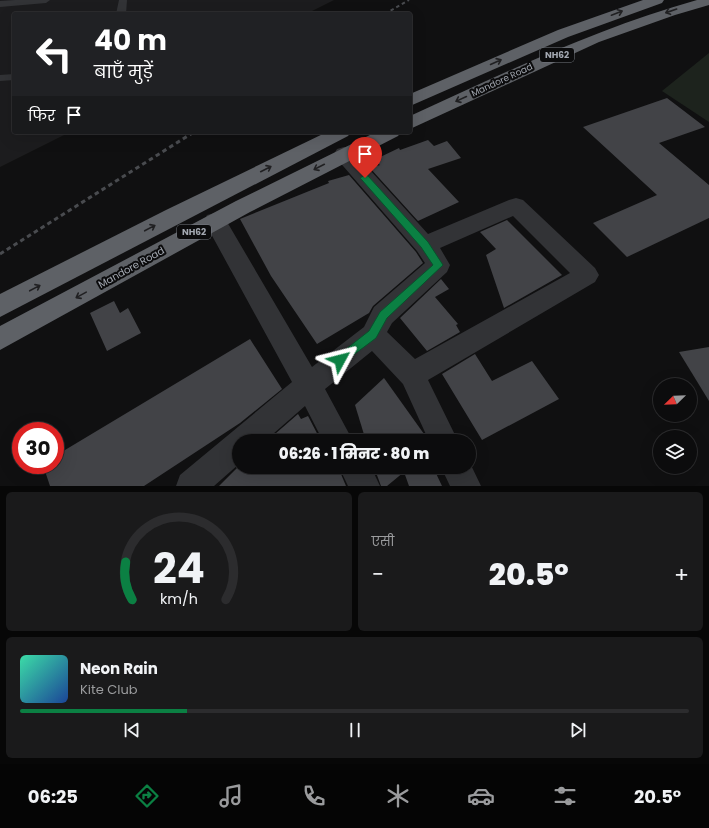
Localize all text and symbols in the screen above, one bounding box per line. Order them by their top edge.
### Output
one-way arrow [610,8,622,16]
one-way arrow [666,8,678,16]
text: 40 m [94,21,167,60]
icon: left [28,28,80,80]
road number: NH62 [540,48,574,62]
one-way arrow [490,58,502,65]
text: बाएँ मुड़ें [94,59,153,84]
street label: Mandore Road [469,61,535,99]
one-way arrow [456,96,468,103]
icon: arrive [63,104,85,126]
text: फिर [28,105,55,126]
pin [348,137,382,178]
icon: arrive [354,143,376,165]
one-way arrow [313,164,325,172]
one-way arrow [260,165,272,172]
one-way arrow [144,224,156,231]
road number: NH62 [177,225,211,239]
street label: Mandore Road [95,243,167,292]
one-way arrow [28,284,40,291]
one-way arrow [75,292,87,299]
position arrow [319,339,361,381]
north arrow [653,378,697,422]
map controls [653,378,697,474]
speed limit sign: 30 [12,422,64,474]
button: layers [653,430,697,474]
text: 06:26 · 1 मिनट · 80 m [279,443,429,464]
text: एसी [372,532,394,551]
text: 24 [153,538,205,597]
text: 20.5° [489,553,569,596]
text: − [372,559,384,590]
text: + [674,559,689,590]
text: km/h [160,588,198,608]
text: Neon Rain [80,658,158,679]
text: Kite Club [80,680,138,699]
icon: previous [121,719,143,741]
icon: pause [344,719,366,741]
icon: next [567,719,589,741]
icon: directions [133,782,161,810]
icon: music [217,782,245,810]
icon: phone [300,782,328,810]
icon: climate [384,782,412,810]
icon: car [467,782,495,810]
icon: filters [551,782,579,810]
text: 06:25 [28,784,78,809]
text: 20.5° [634,784,681,809]

